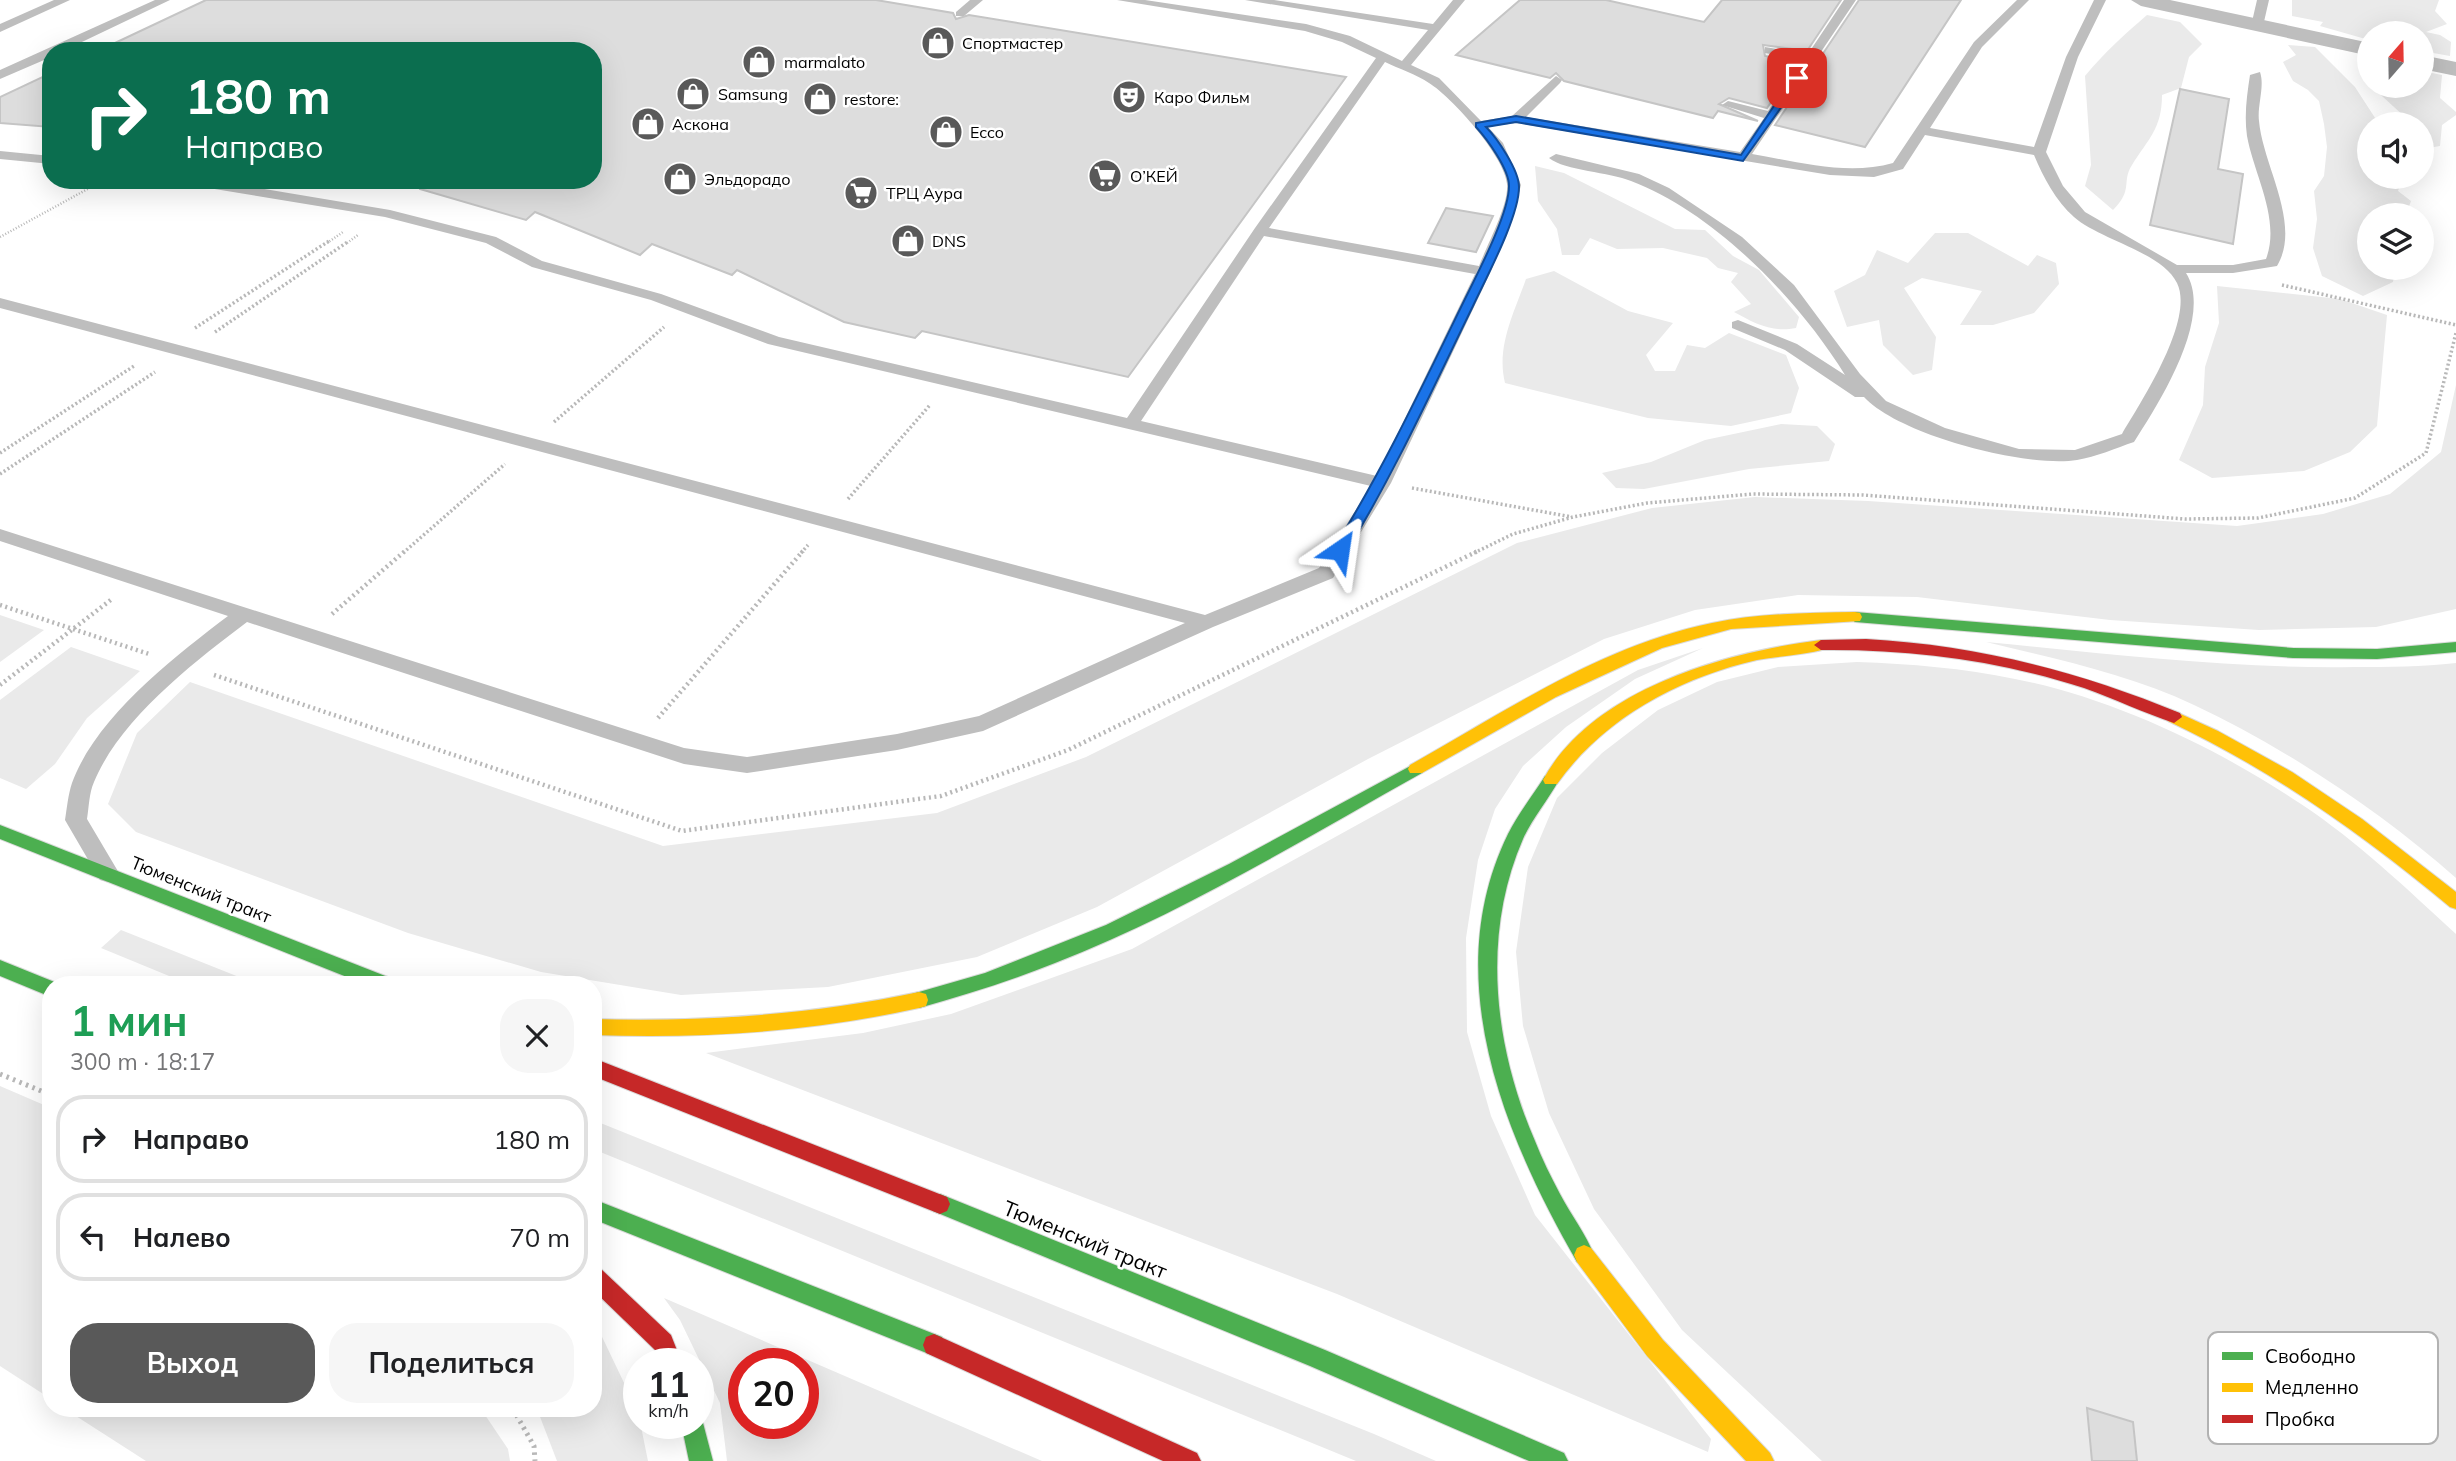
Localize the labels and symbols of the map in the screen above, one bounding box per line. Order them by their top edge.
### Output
north arrow [2357,21,2434,98]
shop icon: Спортмастер [919,24,957,62]
place label: Спортмастер [962,33,1063,53]
shop icon: marmalato [740,43,778,81]
pin [1767,48,1827,108]
place label: marmalato [784,52,865,72]
shop icon: Samsung [674,75,712,113]
theatre icon: Каро Фильм [1110,78,1148,116]
shop icon: restore: [801,80,839,118]
place label: Samsung [718,84,788,104]
place label: Каро Фильм [1154,87,1250,107]
place label: restore: [844,89,899,109]
shop icon: Аскона [629,105,667,143]
shop icon: Ecco [927,113,965,151]
place label: Аскона [672,114,729,134]
place label: Ecco [970,122,1004,142]
supermarket icon: О’КЕЙ [1086,157,1124,195]
shop icon: Эльдорадо [661,160,699,198]
place label: О’КЕЙ [1130,166,1178,186]
place label: Эльдорадо [704,169,791,189]
supermarket icon: ТРЦ Аура [842,174,880,212]
place label: ТРЦ Аура [886,183,963,203]
shop icon: DNS [889,222,927,260]
place label: DNS [932,231,966,251]
position arrow [1303,513,1377,587]
street label: Тюменский тракт [128,851,276,928]
street label: Тюменский тракт [1000,1194,1171,1284]
legend [2208,1332,2438,1444]
text: Свободно [2265,1344,2356,1368]
speed limit sign: 20 [728,1348,819,1439]
text: Медленно [2265,1375,2359,1399]
text: Пробка [2265,1407,2335,1431]

